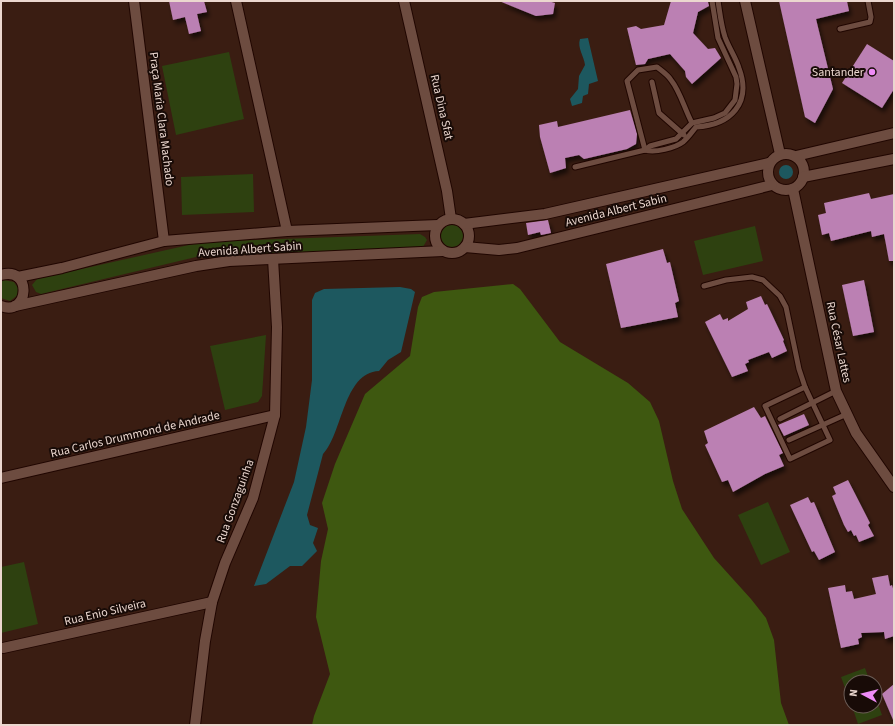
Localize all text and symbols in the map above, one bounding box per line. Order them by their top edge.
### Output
street label: Praça Maria Clara Machado [145,51,178,187]
place label: Santander [812,64,865,81]
marker: Santander [867,67,877,77]
street label: Rua Dina Sfat [426,73,457,142]
street label: Avenida Albert Sabin [564,190,669,231]
street label: Avenida Albert Sabin [198,237,302,262]
street label: Rua César Lattes [822,300,855,384]
street label: Rua Carlos Drummond de Andrade [49,407,221,462]
street label: Rua Gonzaguinha [212,457,258,545]
street label: Rua Enio Silveira [63,595,148,630]
north arrow [843,674,883,714]
text: N [846,688,861,697]

